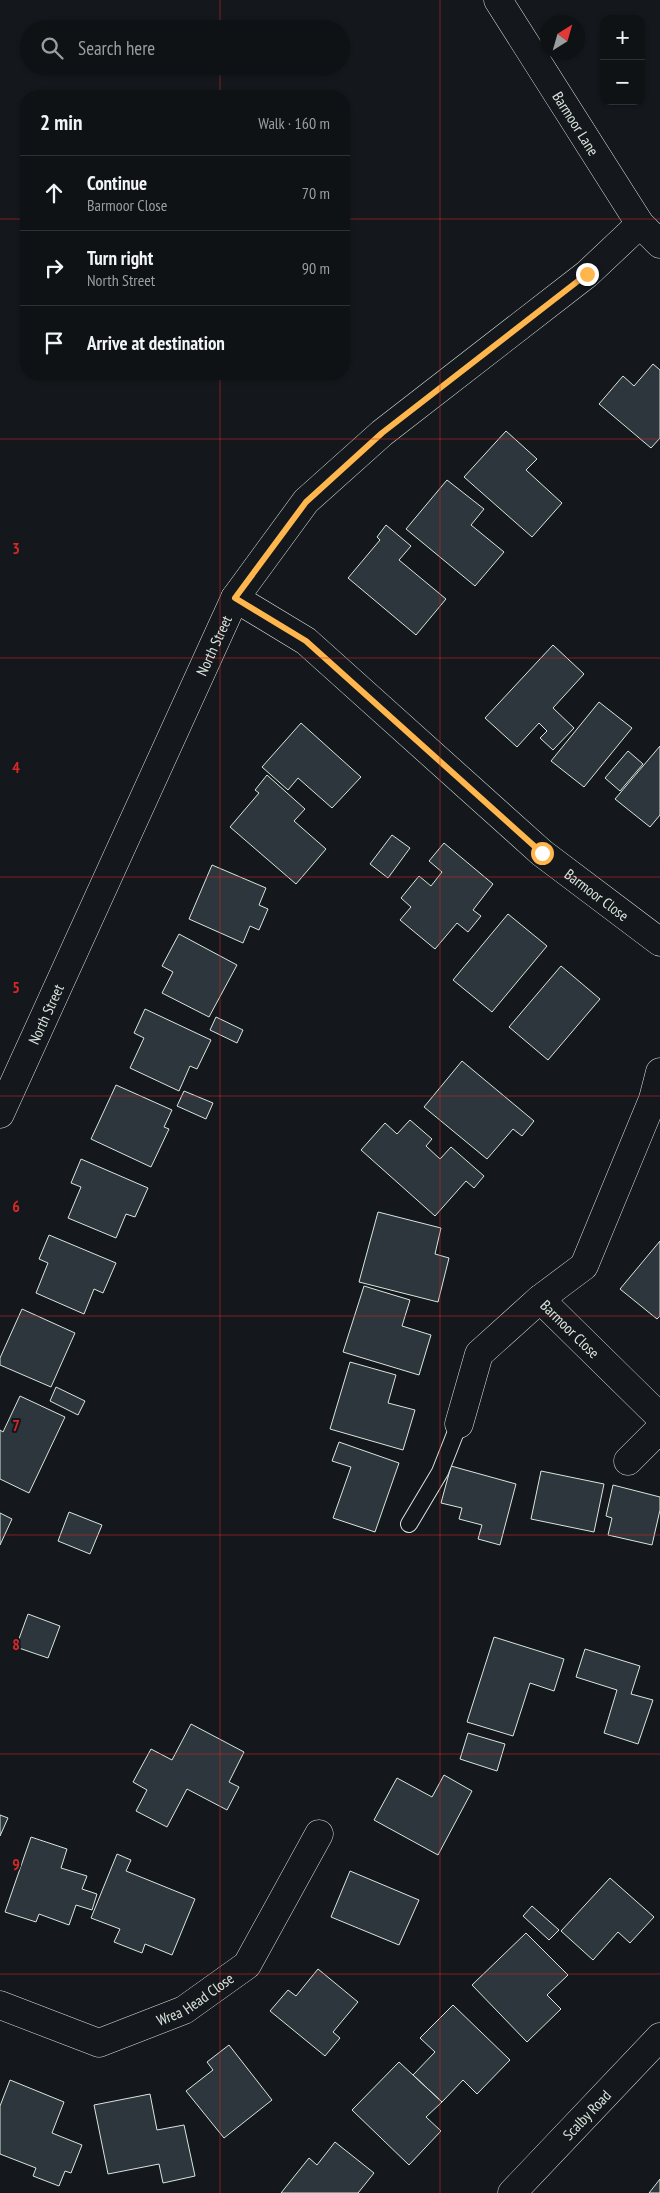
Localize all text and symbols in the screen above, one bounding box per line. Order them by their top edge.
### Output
north arrow [540,15,585,60]
map controls [600,15,645,105]
button: + [600,15,645,60]
search box [20,20,350,75]
icon: search [38,34,66,62]
text: Search here [78,36,155,60]
button: − [600,60,645,105]
street label: Barmoor Lane [549,88,603,159]
text: 2 min [40,109,82,136]
text: Walk · 160 m [258,113,330,133]
text: Continue [87,171,147,195]
icon: ahead [40,179,68,207]
text: 70 m [302,183,330,203]
text: Barmoor Close [87,195,167,215]
text: Turn right [87,246,153,270]
icon: right [40,254,68,282]
text: 90 m [302,258,330,278]
route end [576,263,599,286]
text: North Street [87,270,155,290]
icon: arrive [40,329,68,357]
text: Arrive at destination [87,331,225,355]
text: 3 [12,538,20,558]
street label: North Street [192,612,235,678]
text: 4 [12,757,20,777]
route start [531,842,554,865]
street label: Barmoor Close [561,864,633,925]
text: 5 [12,977,20,997]
street label: North Street [24,981,68,1047]
text: 6 [12,1196,20,1216]
street label: Barmoor Close [537,1296,604,1362]
text: 7 [12,1415,20,1435]
text: 8 [12,1634,20,1654]
text: 9 [12,1854,20,1874]
street label: Wrea Head Close [154,1968,237,2029]
street label: Scalby Road [558,2086,614,2144]

